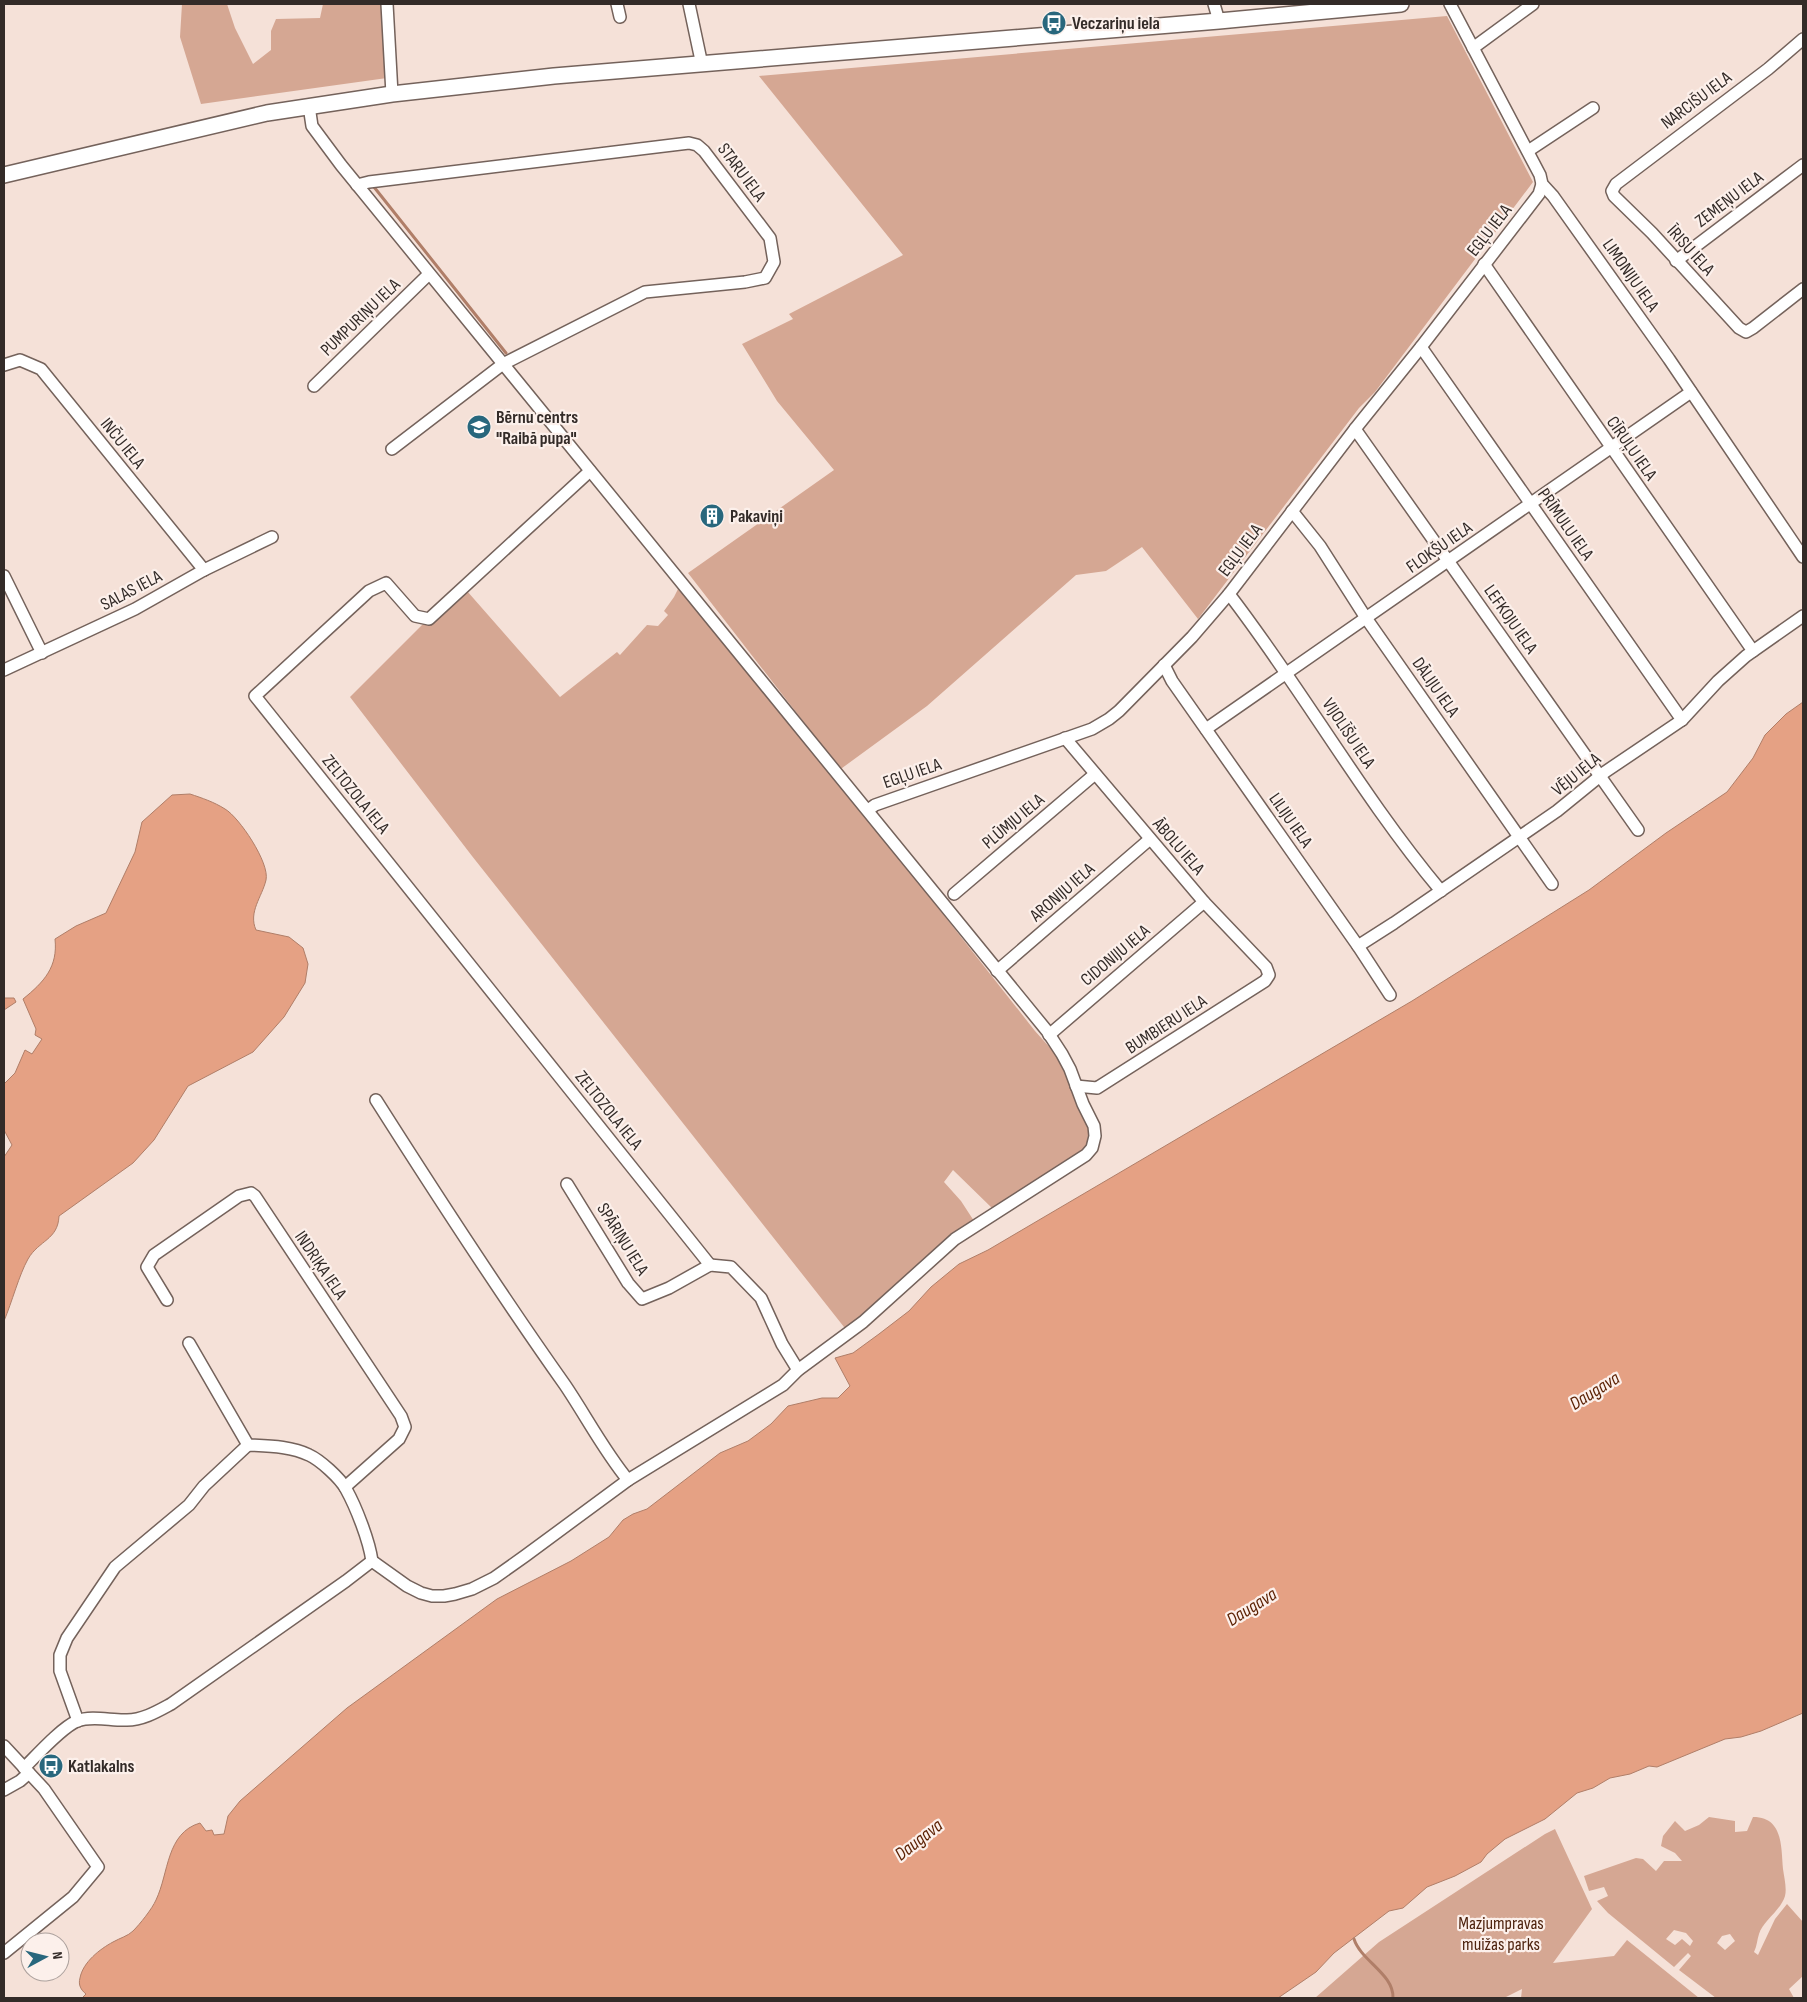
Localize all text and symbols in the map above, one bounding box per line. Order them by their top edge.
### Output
bus stop icon: Veczariņu iela [1041,10,1067,36]
place label: Veczariņu iela [1072,13,1160,34]
street label: NARCIŠU IELA [1657,67,1736,134]
street label: STARU IELA [713,139,770,206]
street label: ZEMEŅU IELA [1691,167,1768,232]
street label: EGĻU IELA [1463,200,1516,260]
street label: ĪRISU IELA [1663,221,1719,280]
street label: LIMONIJU IELA [1598,235,1663,316]
street label: PUMPURIŅU IELA [316,274,405,360]
place label: Bērnu centrs "Raibā pupa" [496,407,578,449]
street label: CĪRUĻU IELA [1602,412,1661,485]
street label: INČU IELA [96,414,149,473]
school or university icon: Bērnu centrs "Raibā pupa" [466,414,492,440]
street label: PRĪMULU IELA [1533,484,1598,565]
building icon: Pakaviņi [699,503,725,529]
place label: Pakaviņi [730,506,783,527]
street label: FLOKŠU IELA [1402,517,1476,578]
street label: EGĻU IELA [1214,520,1267,581]
street label: SALAS IELA [97,566,166,615]
street label: LEFKOJU IELA [1479,581,1542,658]
street label: DĀLIJU IELA [1408,654,1464,721]
street label: VIJOLĪŠU IELA [1318,694,1380,772]
street label: VĒJU IELA [1548,748,1605,800]
street label: ZELTOZOLA IELA [317,751,394,838]
street label: EGĻU IELA [880,754,944,793]
street label: PLŪMJU IELA [978,789,1049,853]
street label: LILIJU IELA [1264,789,1317,852]
street label: ĀBOLU IELA [1148,813,1209,879]
street label: ARONIJU IELA [1025,858,1099,927]
street label: CIDONIJU IELA [1076,920,1154,990]
street label: BUMBIERU IELA [1122,990,1211,1058]
street label: ZELTOZOLA IELA [570,1067,647,1154]
street label: SPĀRIŅU IELA [592,1199,653,1279]
street label: INDRIĶA IELA [290,1227,351,1304]
water label: Daugava [1565,1367,1624,1416]
water label: Daugava [1222,1583,1281,1632]
bus stop icon: Katlakalns [38,1753,64,1779]
place label: Katlakalns [68,1756,135,1777]
water label: Daugava [890,1814,948,1866]
park label: Mazjumpravas muižas parks [1458,1913,1544,1955]
north arrow [20,1932,70,1982]
text: N [49,1951,66,1960]

